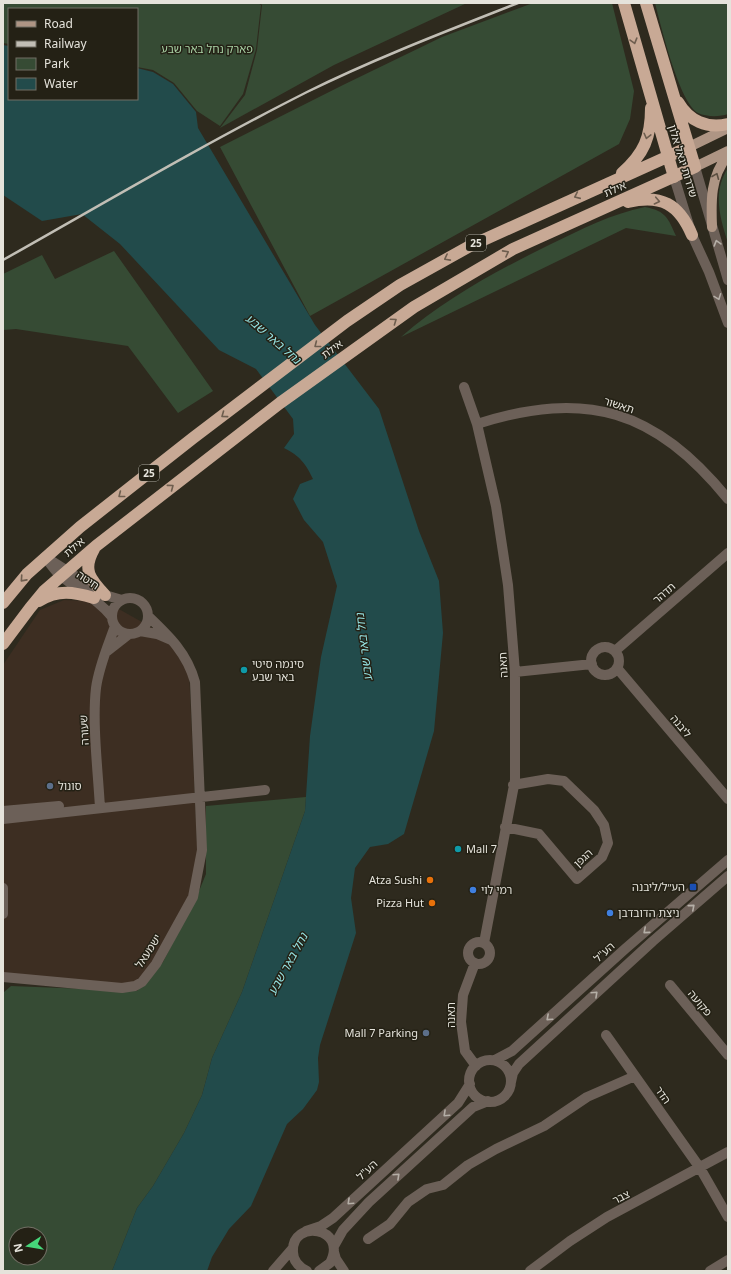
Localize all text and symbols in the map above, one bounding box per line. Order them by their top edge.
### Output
legend [8,8,138,100]
text: Road [44,15,73,32]
text: Railway [44,35,88,52]
one-way arrow [629,37,638,44]
park label: פארק נחל באר שבע [161,41,253,56]
text: Park [44,55,70,72]
text: Water [44,75,78,92]
street label: שדרות יגאל אלון [665,123,702,199]
one-way arrow [644,133,652,139]
one-way arrow [712,172,720,179]
street label: אילת [601,177,628,200]
one-way arrow [574,192,581,200]
one-way arrow [654,196,660,204]
road number: 25 [466,235,486,251]
one-way arrow [713,239,722,246]
one-way arrow [501,251,509,258]
one-way arrow [444,253,451,261]
one-way arrow [713,293,721,300]
water label: נחל באר שבע [242,310,306,368]
one-way arrow [390,319,397,326]
street label: אילת [318,336,346,361]
one-way arrow [314,340,321,347]
street label: תאשור [602,393,636,416]
one-way arrow [222,410,229,417]
road number: 25 [139,465,159,481]
one-way arrow [166,485,173,492]
one-way arrow [119,490,126,497]
street label: אילת [60,533,87,560]
street label: חיטה [74,567,103,593]
one-way arrow [20,574,27,582]
street label: תדהר [649,579,678,607]
water label: נחל באר שבע [351,611,376,682]
street label: תאנה [494,652,511,678]
place label: סינמה סיטי באר שבע [252,656,304,684]
marker: סינמה סיטי באר שבע [239,665,249,675]
street label: ליבנה [667,711,696,741]
street label: שעורה [75,714,92,746]
place label: סונול [58,778,82,793]
marker: סונול [45,781,55,791]
place label: Mall 7 [466,841,497,856]
marker: Mall 7 [453,844,463,854]
street label: הגפן [570,845,596,870]
place label: Atza Sushi [369,872,422,887]
marker: Atza Sushi [425,875,435,885]
place label: הע״ל/ליבנה [632,879,685,894]
place label: רמי לוי [481,882,512,897]
marker: הע״ל/ליבנה [688,882,698,892]
marker: רמי לוי [468,885,478,895]
place label: Pizza Hut [376,895,424,910]
marker: Pizza Hut [427,898,437,908]
place label: ניצת הדובדבן [618,905,679,920]
one-way arrow [687,905,695,912]
marker: ניצת הדובדבן [605,908,615,918]
one-way arrow [643,927,650,934]
water label: נחל באר שבע [264,929,312,998]
street label: ישמעאל [131,931,164,971]
street label: הע"ל [590,938,618,965]
street label: פקועה [685,986,716,1019]
one-way arrow [590,991,598,999]
street label: תאנה [443,1002,458,1028]
one-way arrow [546,1013,553,1020]
place label: Mall 7 Parking [345,1025,418,1040]
marker: Mall 7 Parking [421,1028,431,1038]
street label: הדר [652,1083,675,1107]
one-way arrow [443,1109,451,1117]
street label: הע"ל [353,1156,380,1183]
one-way arrow [392,1174,400,1181]
street label: צבר [610,1186,632,1207]
one-way arrow [347,1197,355,1205]
north arrow [8,1226,48,1266]
text: N [9,1242,26,1254]

